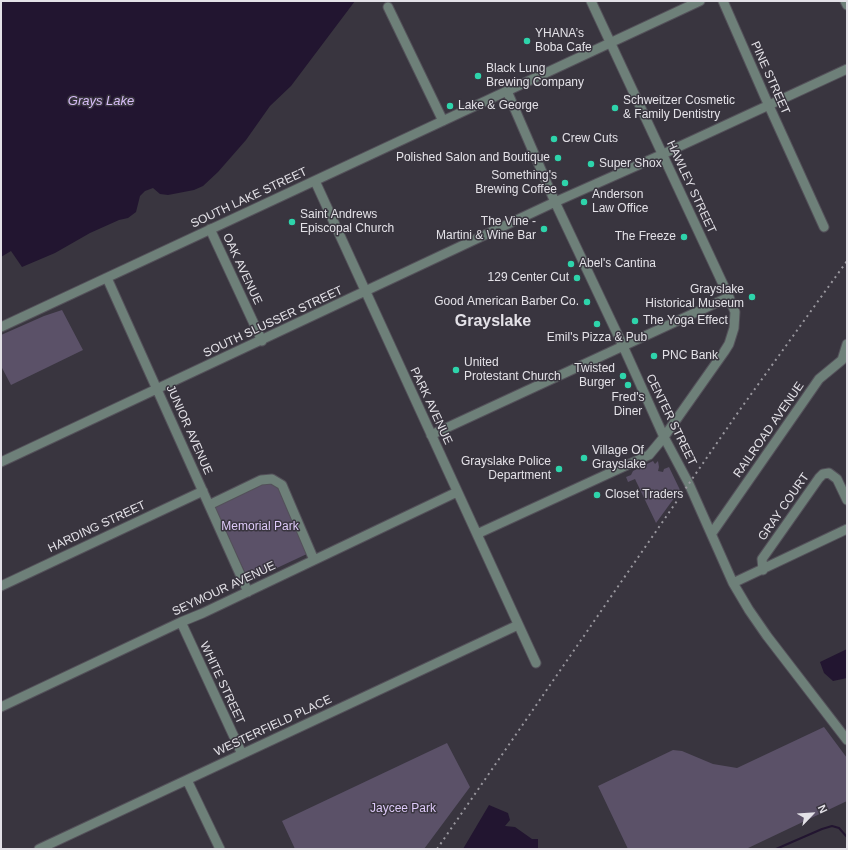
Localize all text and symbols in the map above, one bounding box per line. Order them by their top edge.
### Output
place label: YHANA’s Boba Cafe [535,27,592,55]
marker: YHANA’s Boba Cafe [522,36,532,46]
street label: PINE STREET [747,39,793,117]
place label: Black Lung Brewing Company [486,62,584,90]
marker: Black Lung Brewing Company [473,71,483,81]
water label: Grays Lake [68,93,134,109]
place label: Schweitzer Cosmetic & Family Dentistry [623,94,735,122]
place label: Lake & George [458,99,539,113]
marker: Lake & George [445,101,455,111]
marker: Schweitzer Cosmetic & Family Dentistry [610,103,620,113]
place label: Crew Cuts [562,132,618,146]
marker: Crew Cuts [549,134,559,144]
street label: HAWLEY STREET [663,138,719,236]
place label: Polished Salon and Boutique [396,151,550,165]
marker: Polished Salon and Boutique [553,153,563,163]
place label: Super Shox [599,157,662,171]
marker: Super Shox [586,159,596,169]
street label: SOUTH LAKE STREET [189,165,309,231]
place label: Something's Brewing Coffee [475,169,557,197]
marker: Something's Brewing Coffee [560,178,570,188]
place label: Anderson Law Office [592,188,648,216]
marker: Anderson Law Office [579,197,589,207]
place label: Saint Andrews Episcopal Church [300,208,394,236]
place label: The Vine - Martini & Wine Bar [436,215,536,243]
marker: Saint Andrews Episcopal Church [287,217,297,227]
marker: The Vine - Martini & Wine Bar [539,224,549,234]
place label: The Freeze [615,230,676,244]
street label: OAK AVENUE [219,231,265,307]
marker: The Freeze [679,232,689,242]
place label: Abel's Cantina [579,257,656,271]
marker: Abel's Cantina [566,259,576,269]
place label: 129 Center Cut [488,271,569,285]
marker: 129 Center Cut [572,273,582,283]
street label: SOUTH SLUSSER STREET [201,283,345,361]
place label: Grayslake Historical Museum [645,283,744,311]
marker: Grayslake Historical Museum [747,292,757,302]
place label: Good American Barber Co. [434,295,579,309]
marker: Good American Barber Co. [582,297,592,307]
district label: Grayslake [455,312,531,332]
place label: The Yoga Effect [643,314,728,328]
marker: The Yoga Effect [630,316,640,326]
marker: Emil's Pizza & Pub [592,319,602,329]
place label: Emil's Pizza & Pub [547,331,647,345]
place label: PNC Bank [662,349,718,363]
marker: PNC Bank [649,351,659,361]
place label: United Protestant Church [464,356,561,384]
place label: Twisted Burger [574,362,615,390]
street label: PARK AVENUE [407,365,455,447]
marker: United Protestant Church [451,365,461,375]
marker: Twisted Burger [618,371,628,381]
street label: CENTER STREET [643,372,699,468]
marker: Fred's Diner [623,380,633,390]
street label: RAILROAD AVENUE [731,380,807,480]
street label: JUNIOR AVENUE [163,383,215,477]
place label: Fred's Diner [612,391,644,419]
place label: Village Of Grayslake [592,444,646,472]
marker: Village Of Grayslake [579,453,589,463]
place label: Grayslake Police Department [461,455,551,483]
marker: Grayslake Police Department [554,464,564,474]
street label: GRAY COURT [755,471,813,543]
place label: Closet Traders [605,488,683,502]
marker: Closet Traders [592,490,602,500]
street label: HARDING STREET [46,498,148,556]
park label: Memorial Park [221,520,299,534]
street label: SEYMOUR AVENUE [170,559,278,619]
street label: WHITE STREET [197,639,247,727]
street label: WESTERFIELD PLACE [212,692,334,760]
north arrow [792,794,832,834]
park label: Jaycee Park [370,802,436,816]
text: N [816,803,830,815]

